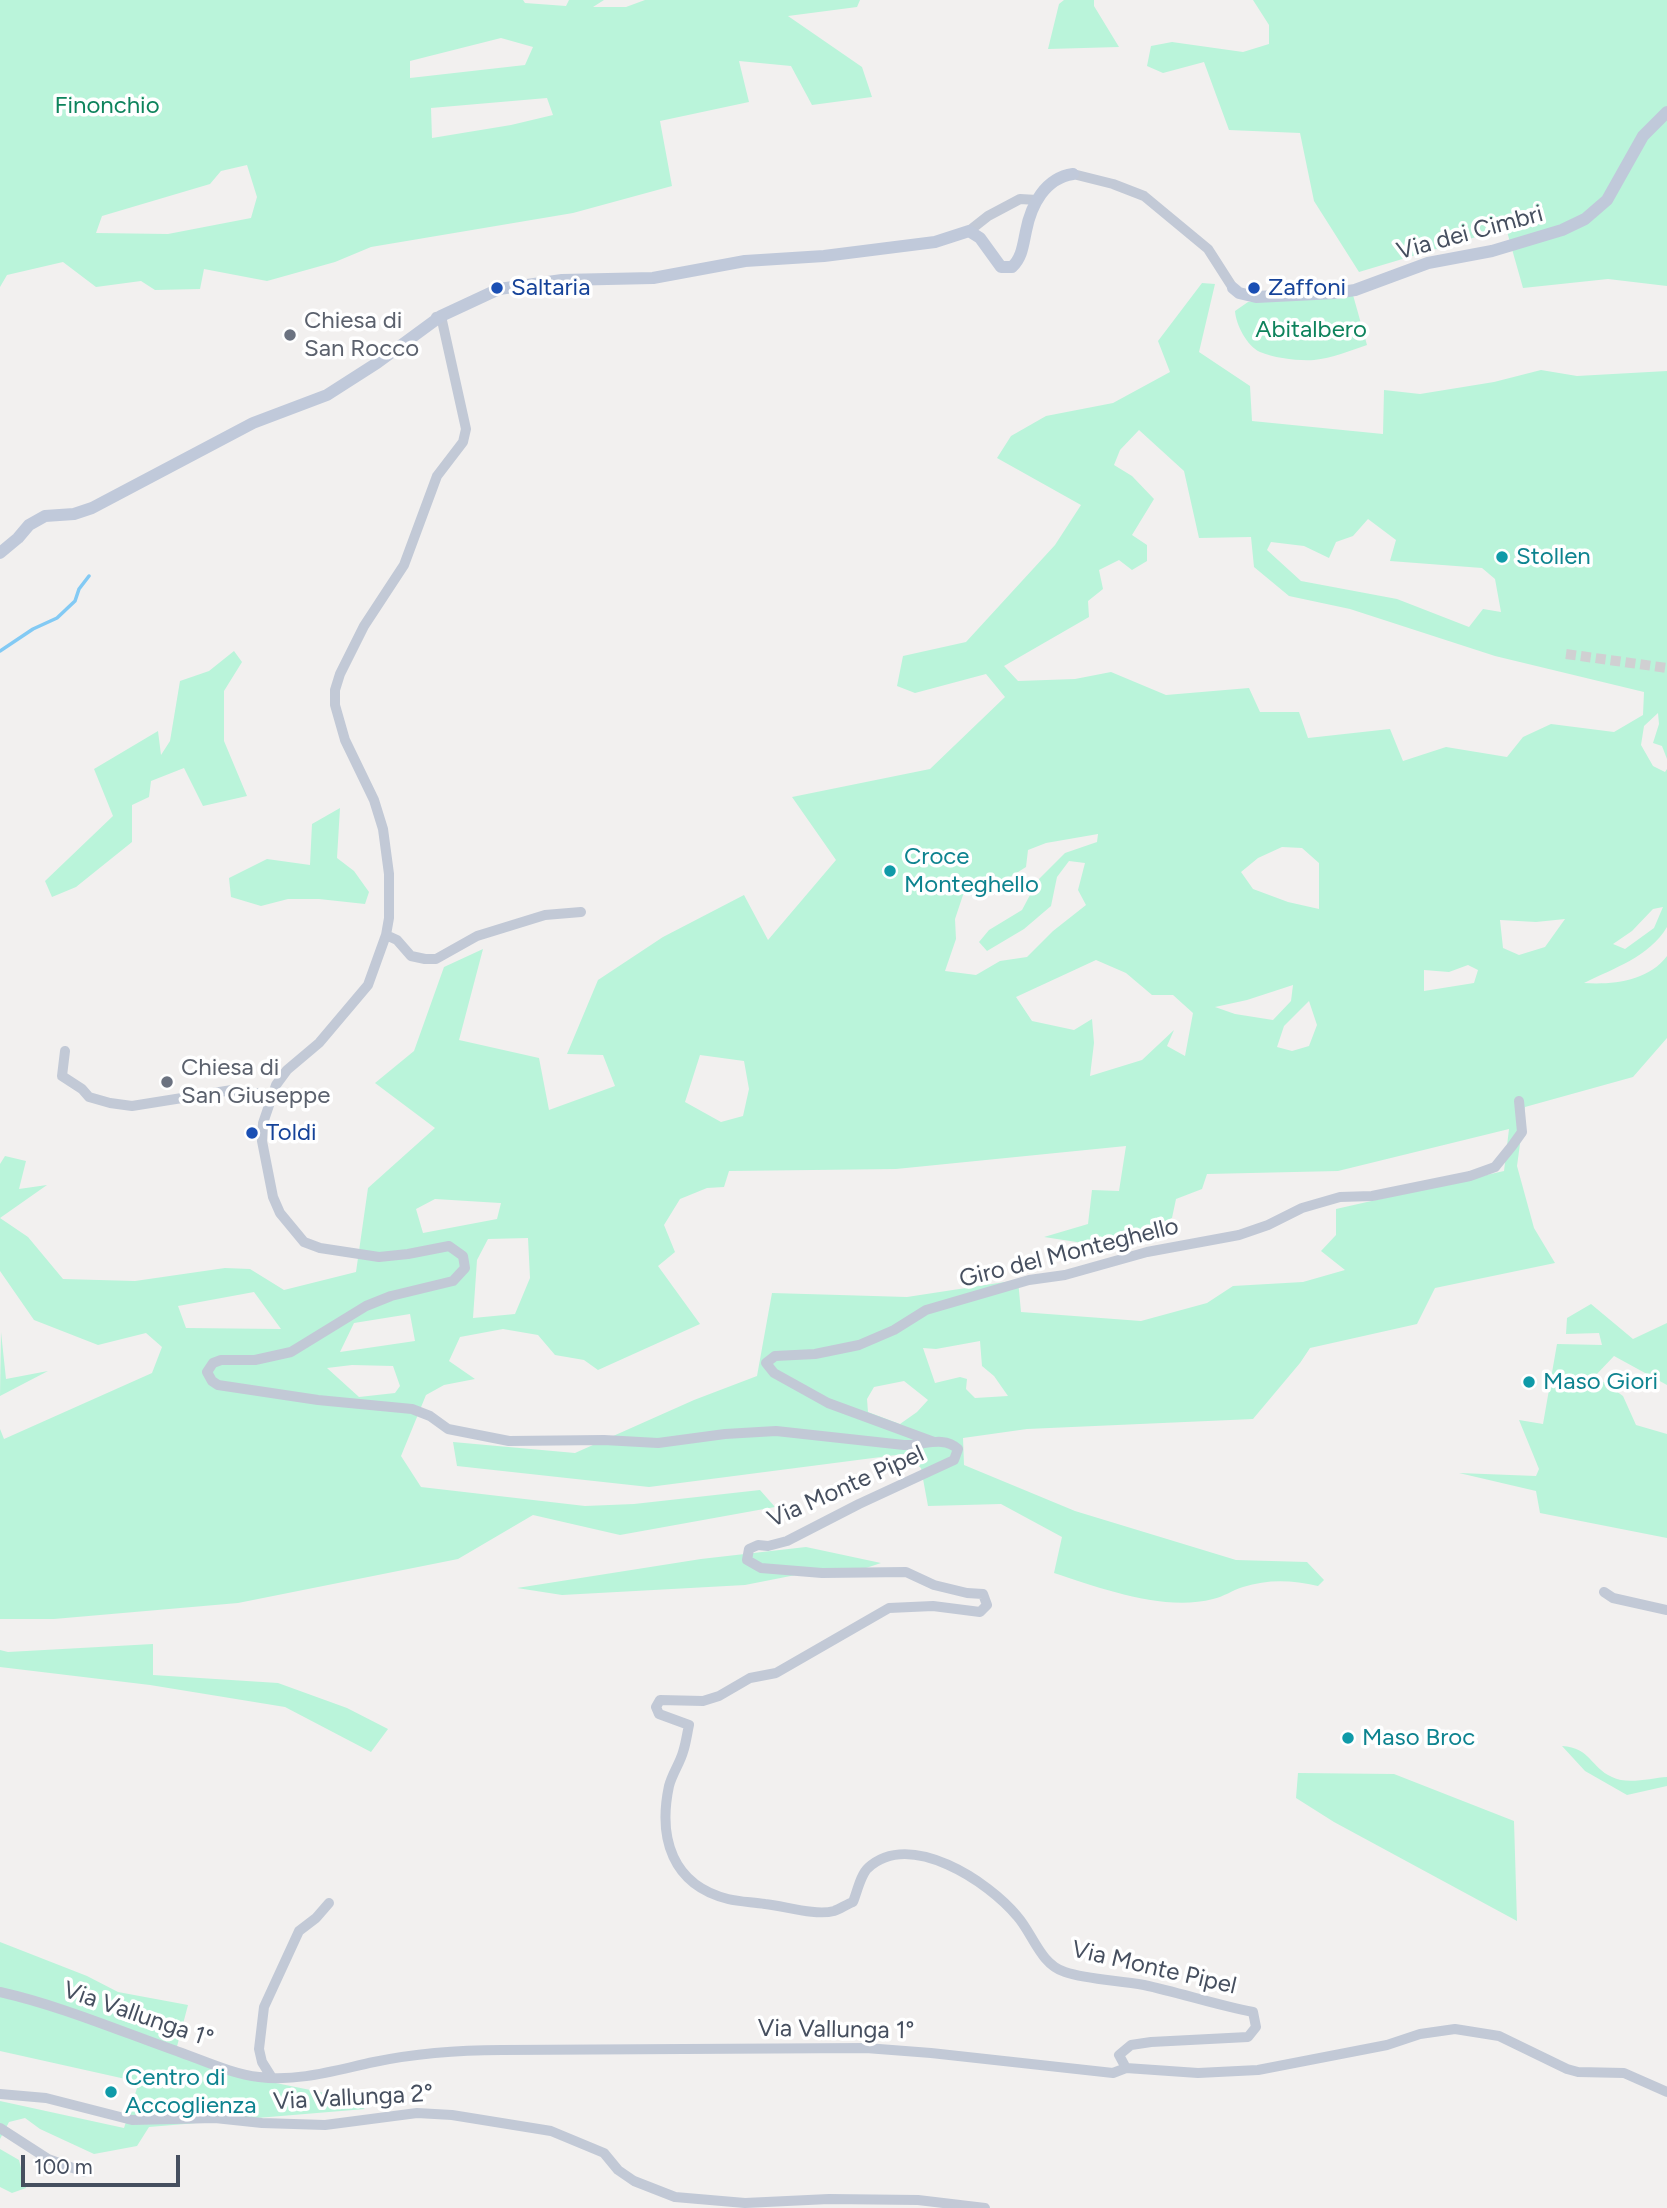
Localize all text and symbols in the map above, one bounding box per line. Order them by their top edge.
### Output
park label: Finonchio [54,92,160,120]
street label: Via dei Cimbri [1394,200,1546,266]
place label: Saltaria [511,274,590,302]
place label: Zaffoni [1268,274,1346,302]
marker: Saltaria [489,280,505,296]
marker: Zaffoni [1246,280,1262,296]
place label: Chiesa di San Rocco [304,307,419,363]
park label: Abitalbero [1255,316,1367,344]
marker: Chiesa di San Rocco [282,327,298,343]
place label: Stollen [1516,543,1591,571]
marker: Stollen [1494,549,1510,565]
place label: Croce Monteghello [904,843,1039,899]
marker: Croce Monteghello [882,863,898,879]
place label: Chiesa di San Giuseppe [181,1054,330,1110]
marker: Chiesa di San Giuseppe [159,1074,175,1090]
place label: Toldi [266,1119,317,1147]
marker: Toldi [244,1125,260,1141]
street label: Giro del Monteghello [956,1212,1182,1294]
place label: Maso Giori [1543,1368,1658,1396]
marker: Maso Giori [1521,1374,1537,1390]
street label: Via Monte Pipel [763,1440,929,1534]
place label: Maso Broc [1362,1724,1475,1752]
marker: Maso Broc [1340,1730,1356,1746]
street label: Via Monte Pipel [1069,1935,1239,2001]
street label: Via Vallunga 1° [59,1976,217,2054]
street label: Via Vallunga 1° [757,2014,915,2046]
place label: Centro di Accoglienza [125,2064,256,2120]
street label: Via Vallunga 2° [272,2079,434,2117]
marker: Centro di Accoglienza [103,2084,119,2100]
scale bar [24,2142,184,2186]
text: 100 m [34,2154,93,2179]

